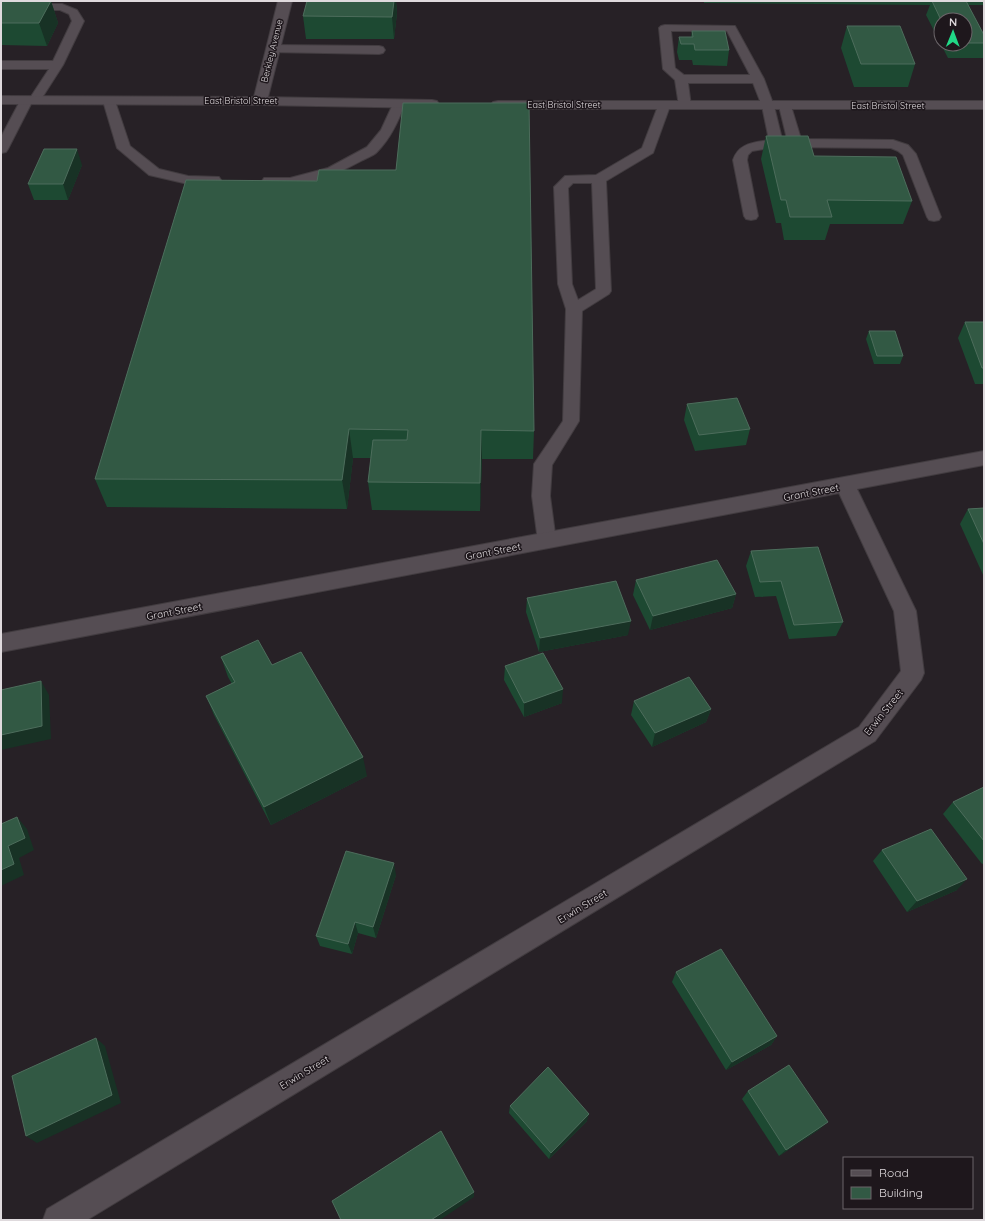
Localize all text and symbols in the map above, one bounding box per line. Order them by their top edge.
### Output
north arrow [933,12,973,52]
text: N [949,15,957,29]
street label: Berkley Avenue [258,18,285,84]
street label: East Bristol Street [204,95,278,106]
street label: East Bristol Street [527,99,601,110]
street label: East Bristol Street [851,100,925,111]
street label: Grant Street [782,481,840,504]
street label: Grant Street [464,540,522,563]
street label: Grant Street [145,600,203,623]
street label: Erwin Street [861,686,906,738]
street label: Erwin Street [555,886,610,926]
street label: Erwin Street [277,1052,332,1092]
legend [843,1157,973,1209]
text: Road [879,1165,909,1180]
text: Building [879,1185,923,1200]

